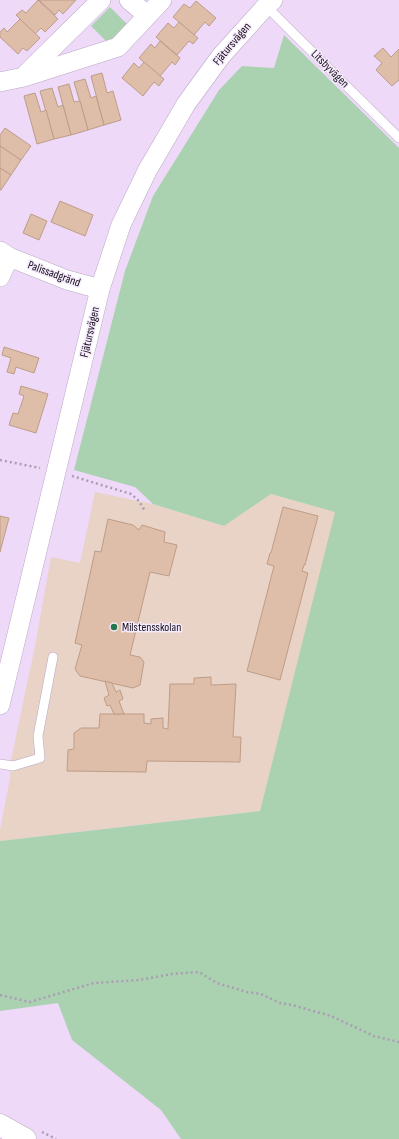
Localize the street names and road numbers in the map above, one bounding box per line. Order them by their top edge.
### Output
street label: Fjätursvägen [210,19,254,69]
street label: Litsbyvägen [308,47,352,91]
street label: Palissadgränd [26,258,82,290]
street label: Fjätursvägen [77,305,103,359]

